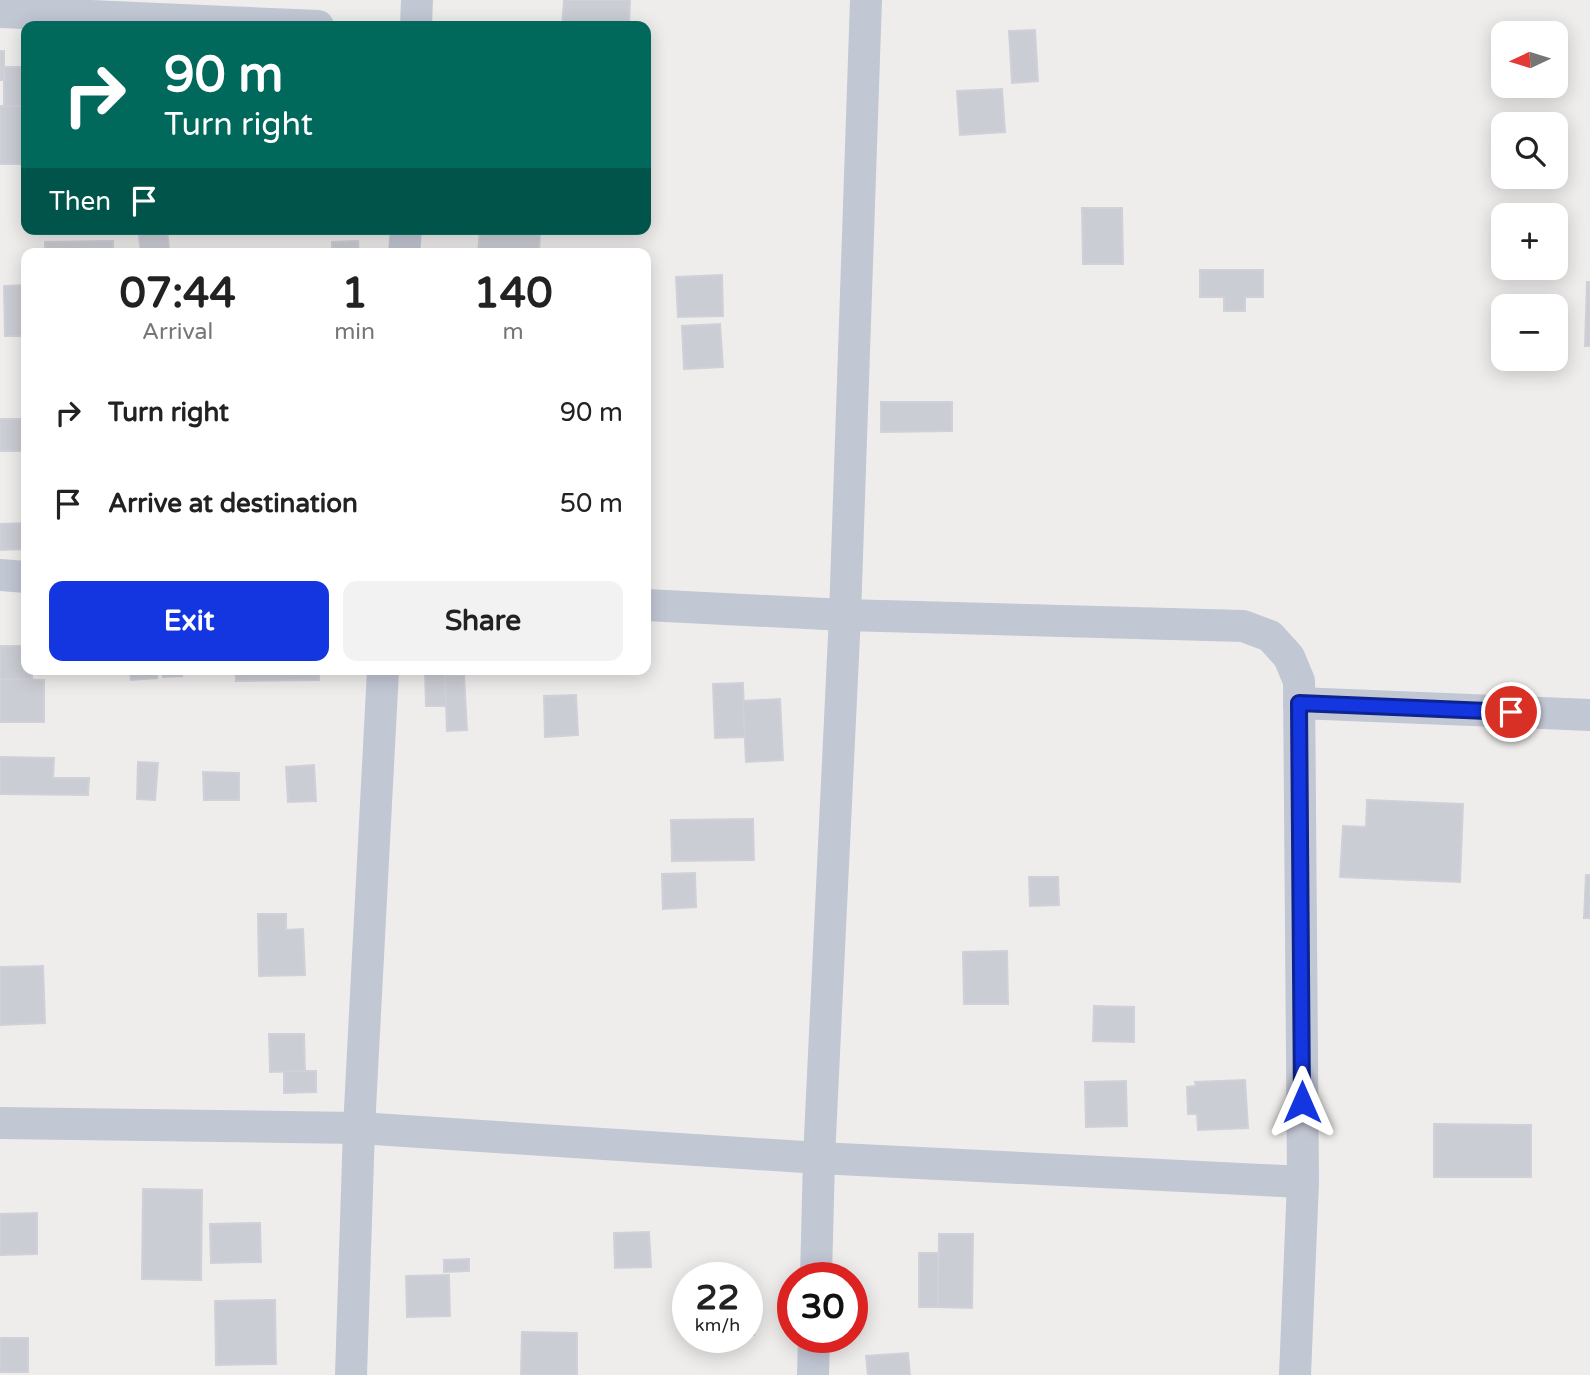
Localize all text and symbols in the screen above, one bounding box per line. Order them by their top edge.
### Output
north arrow [1491,21,1568,98]
map controls [1491,21,1568,371]
text: 90 m [164,46,283,105]
icon: right [49,49,140,140]
text: Turn right [164,106,313,144]
button: search [1491,112,1568,189]
icon: arrive [125,182,163,220]
text: Then [49,186,111,217]
button: + [1491,203,1568,280]
text: 07:44 [119,268,236,319]
text: 1 [341,268,368,319]
text: 140 [473,268,553,319]
button: − [1491,294,1568,371]
text: Arrival [142,318,213,346]
text: min [334,318,375,346]
text: m [502,318,524,346]
icon: right [49,394,87,432]
text: Turn right [108,397,229,428]
text: 90 m [560,397,623,428]
icon: arrive [49,485,87,523]
text: Arrive at destination [108,488,358,519]
text: 50 m [560,488,623,519]
button: Exit [49,581,329,661]
button: Share [343,581,623,661]
pin [1481,682,1541,742]
icon: arrive [1492,693,1530,731]
position arrow [1265,1065,1339,1139]
speed limit sign: 30 [777,1262,868,1353]
text: 22 [696,1277,739,1319]
text: km/h [695,1314,740,1336]

